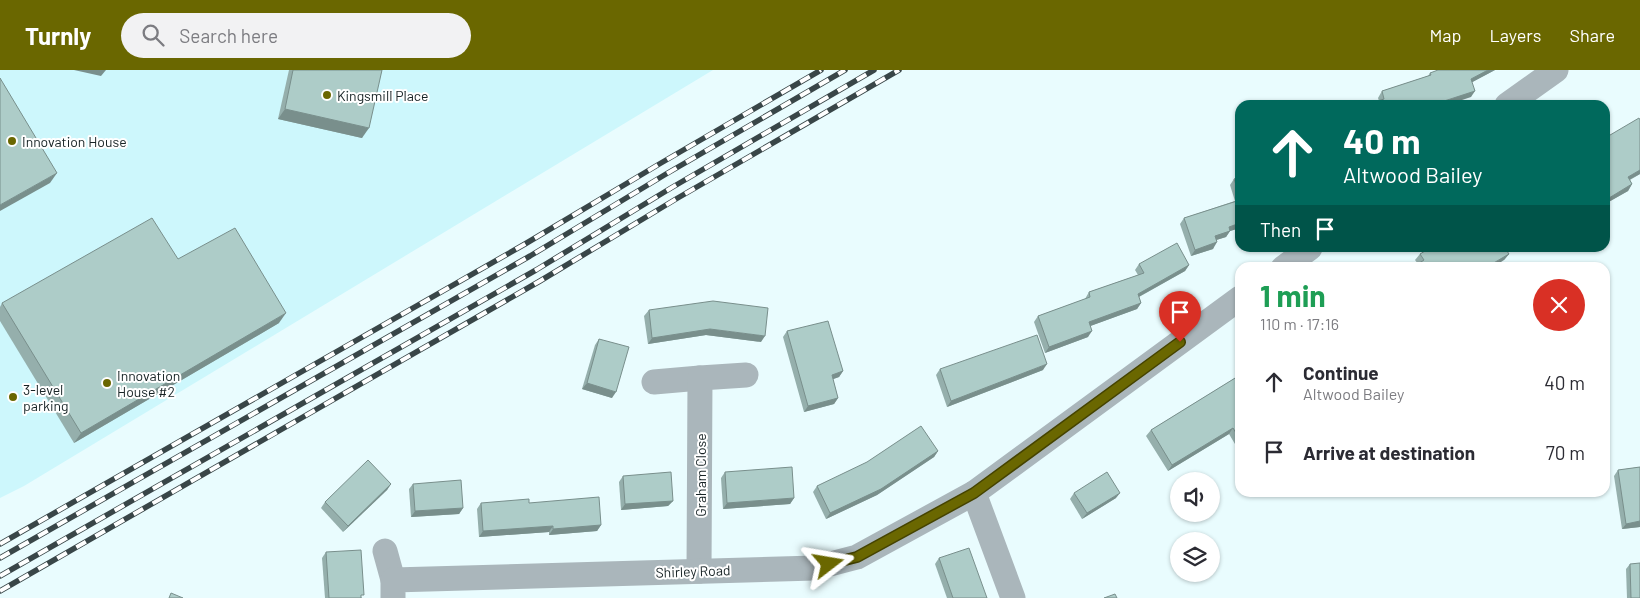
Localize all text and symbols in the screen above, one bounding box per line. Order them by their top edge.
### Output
search box [121,13,471,58]
text: Turnly [25,21,91,50]
icon: search [139,21,167,49]
text: Search here [179,24,278,47]
text: Map [1429,24,1461,46]
text: Layers [1489,24,1542,46]
text: Share [1570,24,1615,46]
place label: Kingsmill Place [337,87,429,104]
marker: Kingsmill Place [321,89,333,101]
text: 40 m [1343,119,1420,161]
icon: ahead [1260,120,1325,185]
place label: Innovation House [22,133,127,150]
marker: Innovation House [6,135,18,147]
text: Altwood Bailey [1343,161,1482,187]
icon: arrive [1311,215,1339,243]
text: Then [1260,218,1301,241]
text: 1 min [1260,277,1326,313]
button: close [1533,279,1585,331]
pin [1159,291,1201,342]
icon: arrive [1166,298,1194,326]
text: 110 m · 17:16 [1260,314,1339,333]
text: Continue [1303,361,1379,384]
place label: Innovation House #2 [117,367,180,400]
icon: ahead [1260,368,1288,396]
text: 40 m [1544,371,1585,394]
marker: Innovation House #2 [101,377,113,389]
place label: 3-level parking [23,381,69,414]
text: Altwood Bailey [1303,384,1404,403]
marker: 3-level parking [7,391,19,403]
street label: Graham Close [692,433,709,517]
icon: arrive [1260,438,1288,466]
text: Arrive at destination [1303,441,1475,464]
text: 70 m [1546,441,1585,464]
map controls [1170,472,1220,582]
button: sound [1170,472,1220,522]
button: layers [1170,532,1220,582]
position arrow [802,537,854,589]
street label: Shirley Road [655,561,731,581]

